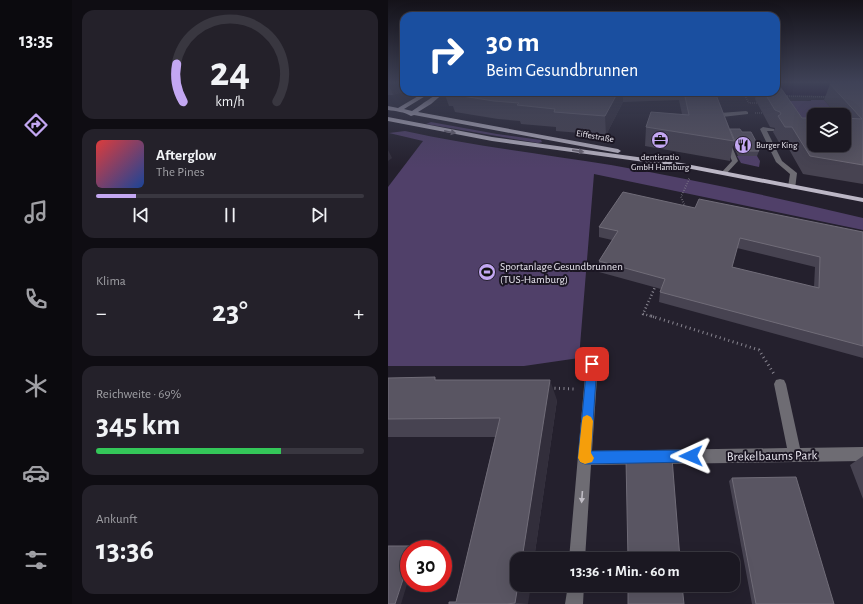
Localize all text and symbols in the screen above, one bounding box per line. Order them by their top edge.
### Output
icon: right [420,28,472,80]
text: 30 m [486,29,539,57]
text: 13:35 [19,32,53,50]
text: 24 [210,52,250,93]
text: Beim Gesundbrunnen [486,62,638,80]
text: km/h [215,95,245,109]
map controls [807,108,851,152]
button: layers [807,108,851,152]
icon: directions [22,111,50,139]
one-way arrow [443,129,456,135]
street label: Eiffestraße [575,129,615,144]
office icon: dentisratio GmbH Hamburg [650,130,670,150]
restaurant icon: Burger King [733,135,753,155]
place label: Burger King [756,141,798,150]
text: Afterglow [156,148,216,163]
one-way arrow [572,148,584,154]
place label: dentisratio GmbH Hamburg [631,153,690,172]
text: The Pines [156,166,205,179]
icon: music [22,198,50,226]
icon: previous [130,204,152,226]
icon: pause [219,204,241,226]
icon: next [308,204,330,226]
place label: Sportanlage Gesundbrunnen (TUS-Hamburg) [500,261,623,285]
sports icon: Sportanlage Gesundbrunnen (TUS-Hamburg) [477,262,497,282]
text: Klima [96,275,126,288]
icon: phone [22,285,50,313]
text: 23° [212,297,248,327]
text: − [96,302,107,324]
text: + [353,302,364,324]
pin [575,347,609,381]
icon: arrive [581,353,603,375]
icon: climate [22,372,50,400]
text: Reichweite · 69% [96,388,181,401]
text: 345 km [96,410,181,440]
position arrow [670,435,712,477]
street label: Brekelbaums Park [726,449,818,464]
icon: car [22,459,50,487]
one-way arrow [578,491,585,503]
text: Ankunft [96,513,137,526]
text: 13:36 [96,535,154,565]
speed limit sign: 30 [400,540,452,592]
icon: filters [22,546,50,574]
text: 13:36 · 1 Min. · 60 m [570,564,680,579]

